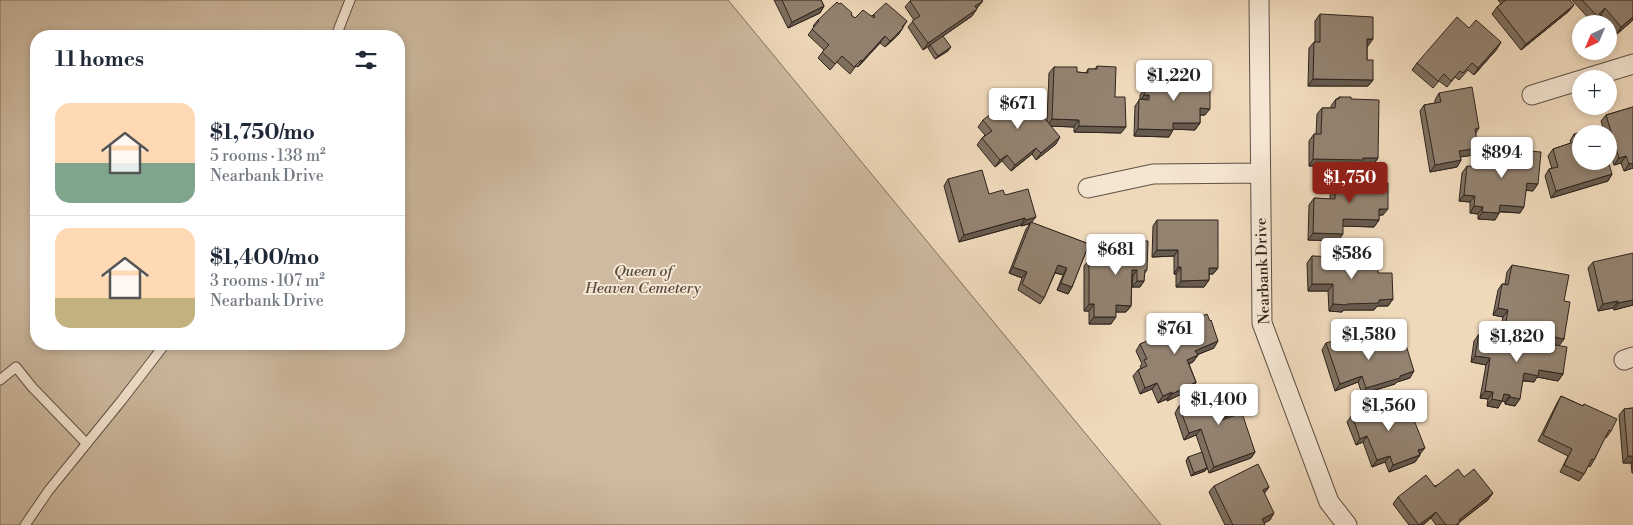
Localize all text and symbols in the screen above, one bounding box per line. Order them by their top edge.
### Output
north arrow [1572,15,1618,60]
map controls [1572,15,1617,170]
icon: filters [352,46,380,74]
text: 11 homes [55,47,144,73]
pin: $1,220 [1133,59,1215,102]
text: $1,220 [1147,66,1201,86]
button: + [1572,70,1617,115]
pin: $671 [988,88,1048,130]
text: $671 [1000,94,1036,114]
text: $1,750/mo [210,120,315,146]
icon: home [95,123,155,183]
button: − [1572,125,1617,170]
pin: $894 [1472,136,1532,179]
text: $894 [1482,143,1522,163]
text: 5 rooms · 138 m² [210,146,326,166]
pin: $1,750 [1309,162,1391,204]
text: Nearbank Drive [210,166,324,186]
text: $1,750 [1324,168,1376,188]
street label: Nearbank Drive [1252,217,1274,325]
pin: $681 [1086,234,1146,276]
pin: $586 [1322,238,1382,280]
text: $681 [1097,240,1135,260]
text: $586 [1332,244,1372,264]
text: $1,400/mo [210,245,319,271]
icon: home [95,248,155,308]
park label: Queen of Heaven Cemetery [584,262,702,298]
text: 3 rooms · 107 m² [210,271,325,291]
text: Nearbank Drive [210,291,324,311]
pin: $761 [1145,312,1205,355]
pin: $1,580 [1328,318,1410,361]
text: $761 [1157,319,1193,339]
pin: $1,820 [1476,320,1558,363]
text: $1,580 [1342,325,1396,345]
text: $1,820 [1490,327,1544,347]
pin: $1,400 [1178,384,1260,426]
text: $1,400 [1191,390,1247,410]
pin: $1,560 [1348,390,1430,432]
text: $1,560 [1362,396,1416,416]

